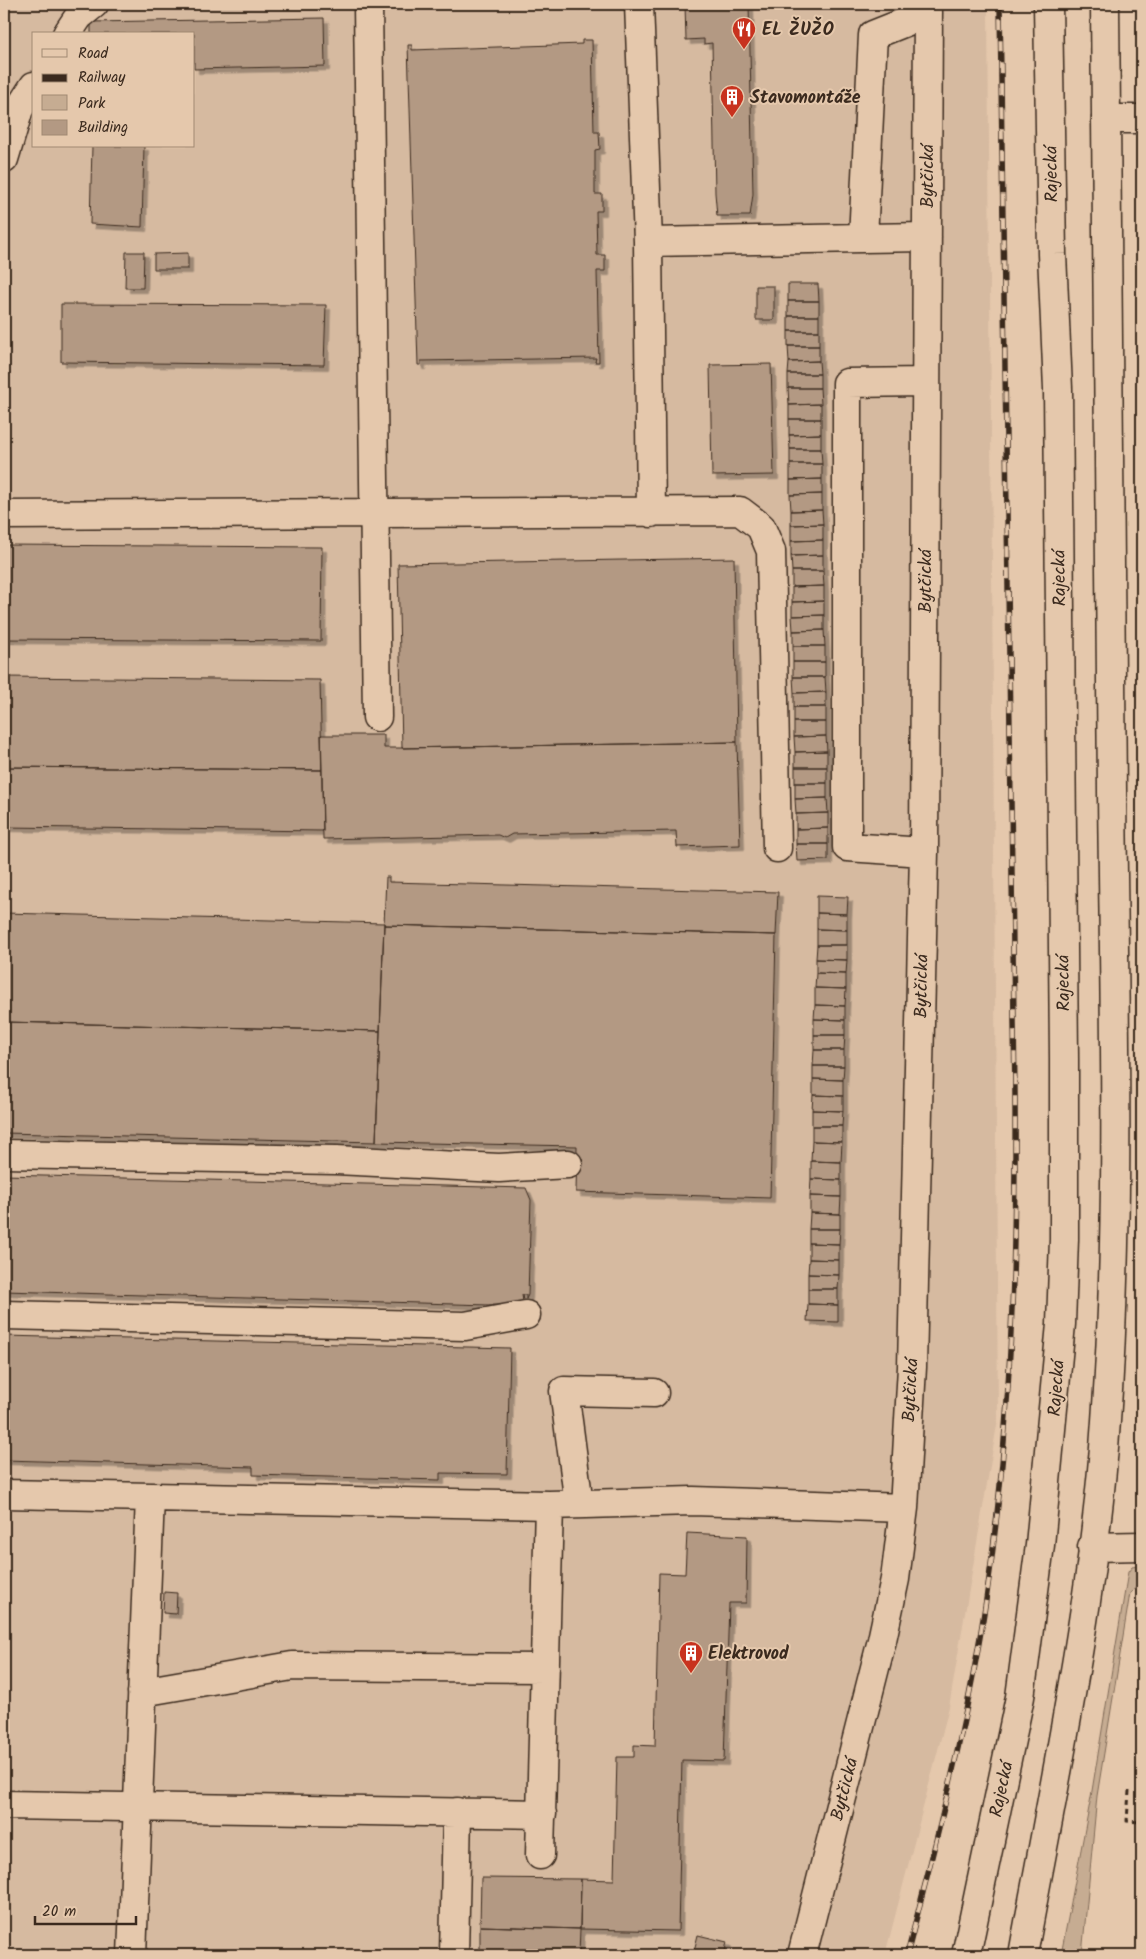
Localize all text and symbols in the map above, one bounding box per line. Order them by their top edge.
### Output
restaurant icon: EL ŽUŽO [731,16,757,50]
place label: EL ŽUŽO [762,16,834,45]
legend [32,32,195,148]
text: Road [78,42,109,66]
text: Railway [78,66,126,90]
building icon: Stavomontáže [719,84,745,118]
place label: Stavomontáže [750,84,861,113]
text: Park [78,92,106,116]
text: Building [78,116,128,140]
street label: Bytčická [914,142,943,208]
street label: Rajecká [1037,144,1067,203]
street label: Bytčická [912,547,941,613]
street label: Rajecká [1045,548,1075,607]
street label: Bytčická [907,952,938,1018]
street label: Rajecká [1049,953,1079,1012]
street label: Bytčická [895,1356,928,1423]
street label: Rajecká [1041,1357,1074,1417]
building icon: Elektrovod [678,1640,704,1674]
place label: Elektrovod [708,1640,789,1669]
street label: Bytčická [824,1753,868,1824]
street label: Rajecká [982,1757,1023,1820]
scale bar [35,1894,136,1926]
text: 20 m [42,1900,76,1924]

